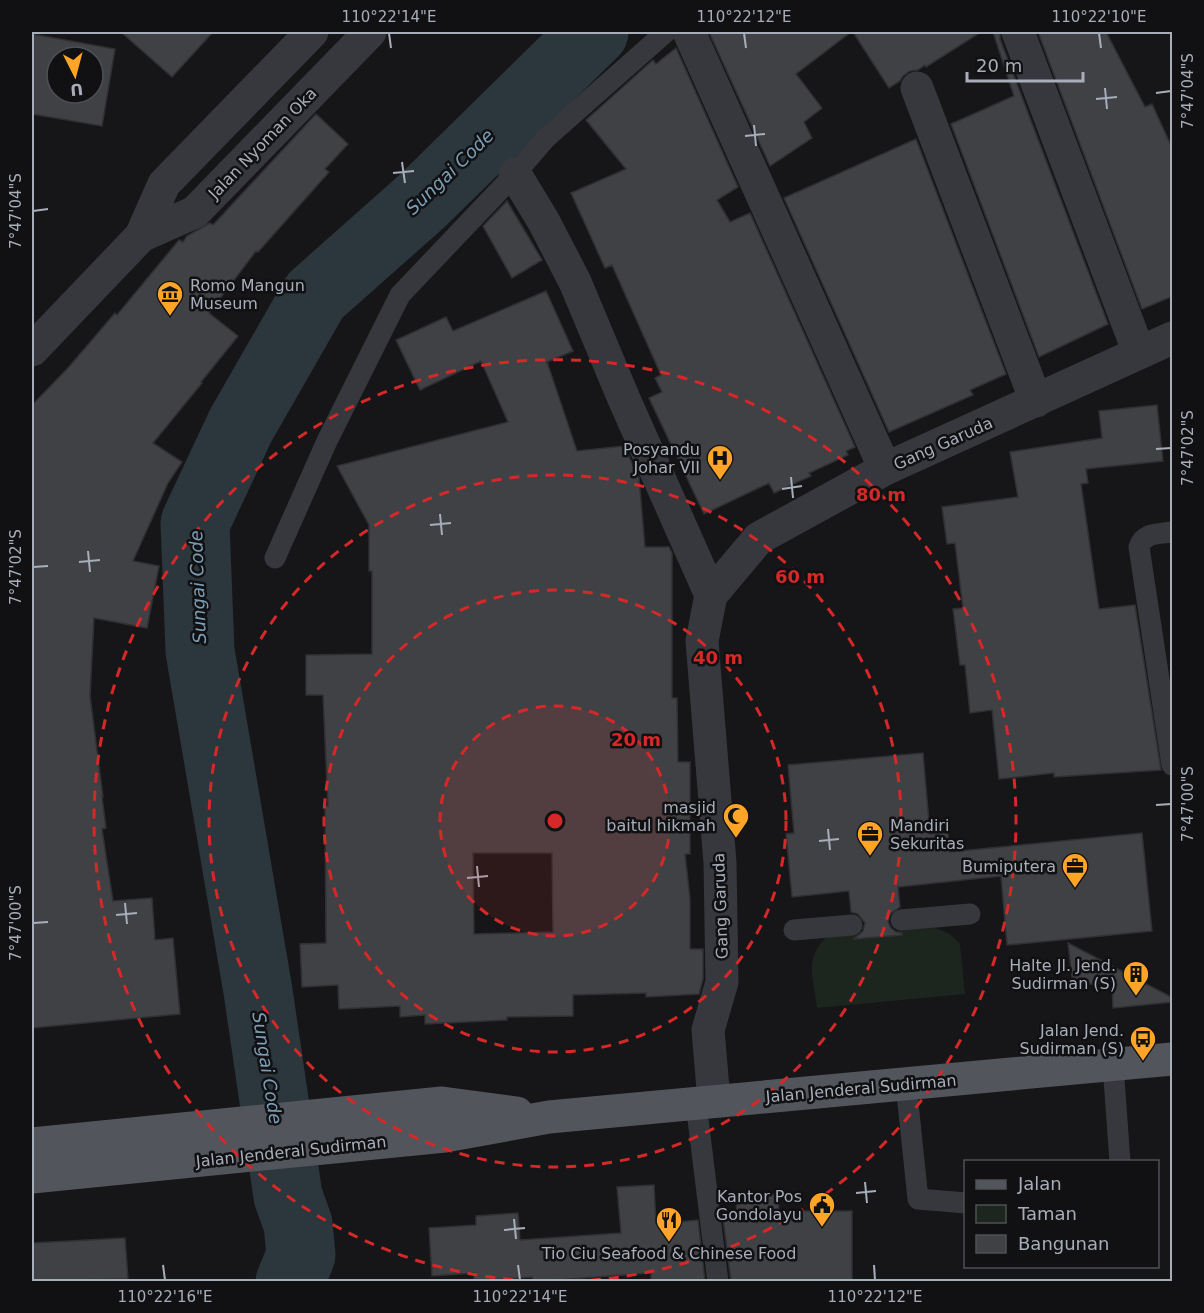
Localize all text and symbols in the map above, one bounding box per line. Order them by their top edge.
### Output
text: 110°22'14"E [342,8,436,26]
text: 110°22'12"E [697,8,791,26]
text: 110°22'10"E [1052,8,1146,26]
north arrow [45,45,105,105]
scale bar [967,45,1082,83]
text: 7°47'04"S [1179,53,1197,129]
text: 20 m [976,55,1022,76]
text: U [69,79,84,100]
street label: Jalan Nyoman Oka [204,84,320,204]
water label: Sungai Code [402,125,498,219]
text: 7°47'04"S [7,173,25,249]
place label: Romo Mangun Museum [190,276,305,313]
museum icon: Romo Mangun Museum [155,279,185,317]
text: 7°47'02"S [1179,410,1197,486]
street label: Gang Garuda [891,413,996,474]
place label: Posyandu Johar VII [623,440,700,477]
hospital icon: Posyandu Johar VII [705,443,735,481]
text: 80 m [856,484,906,505]
text: 7°47'02"S [7,529,25,605]
water label: Sungai Code [185,530,210,644]
text: 60 m [775,566,825,587]
text: 40 m [693,647,743,668]
text: 20 m [611,729,661,750]
text: 7°47'00"S [1179,766,1197,842]
place label: masjid baitul hikmah [606,798,716,835]
mosque icon: masjid baitul hikmah [721,801,751,839]
centre of rings [545,811,565,831]
place label: Mandiri Sekuritas [890,816,964,853]
office icon: Mandiri Sekuritas [855,819,885,857]
office icon: Bumiputera [1060,851,1090,889]
street label: Gang Garuda [709,852,732,960]
place label: Bumiputera [962,857,1056,876]
text: 7°47'00"S [7,885,25,961]
place label: Halte Jl. Jend. Sudirman (S) [1009,956,1116,993]
building icon: Halte Jl. Jend. Sudirman (S) [1121,959,1151,997]
water label: Sungai Code [248,1010,287,1126]
place label: Jalan Jend. Sudirman (S) [1020,1021,1124,1058]
bus stop icon: Jalan Jend. Sudirman (S) [1128,1024,1158,1062]
street label: Jalan Jenderal Sudirman [764,1071,957,1106]
street label: Jalan Jenderal Sudirman [194,1132,387,1171]
legend [964,1160,1159,1268]
text: Jalan [1017,1173,1062,1194]
place label: Kantor Pos Gondolayu [716,1187,802,1224]
public building icon: Kantor Pos Gondolayu [807,1190,837,1228]
text: Taman [1017,1203,1077,1224]
restaurant icon: Tio Ciu Seafood & Chinese Food [654,1205,684,1243]
text: Bangunan [1018,1233,1109,1254]
place label: Tio Ciu Seafood & Chinese Food [541,1244,796,1263]
text: 110°22'16"E [118,1288,212,1306]
text: 110°22'14"E [473,1288,567,1306]
text: 110°22'12"E [828,1288,922,1306]

